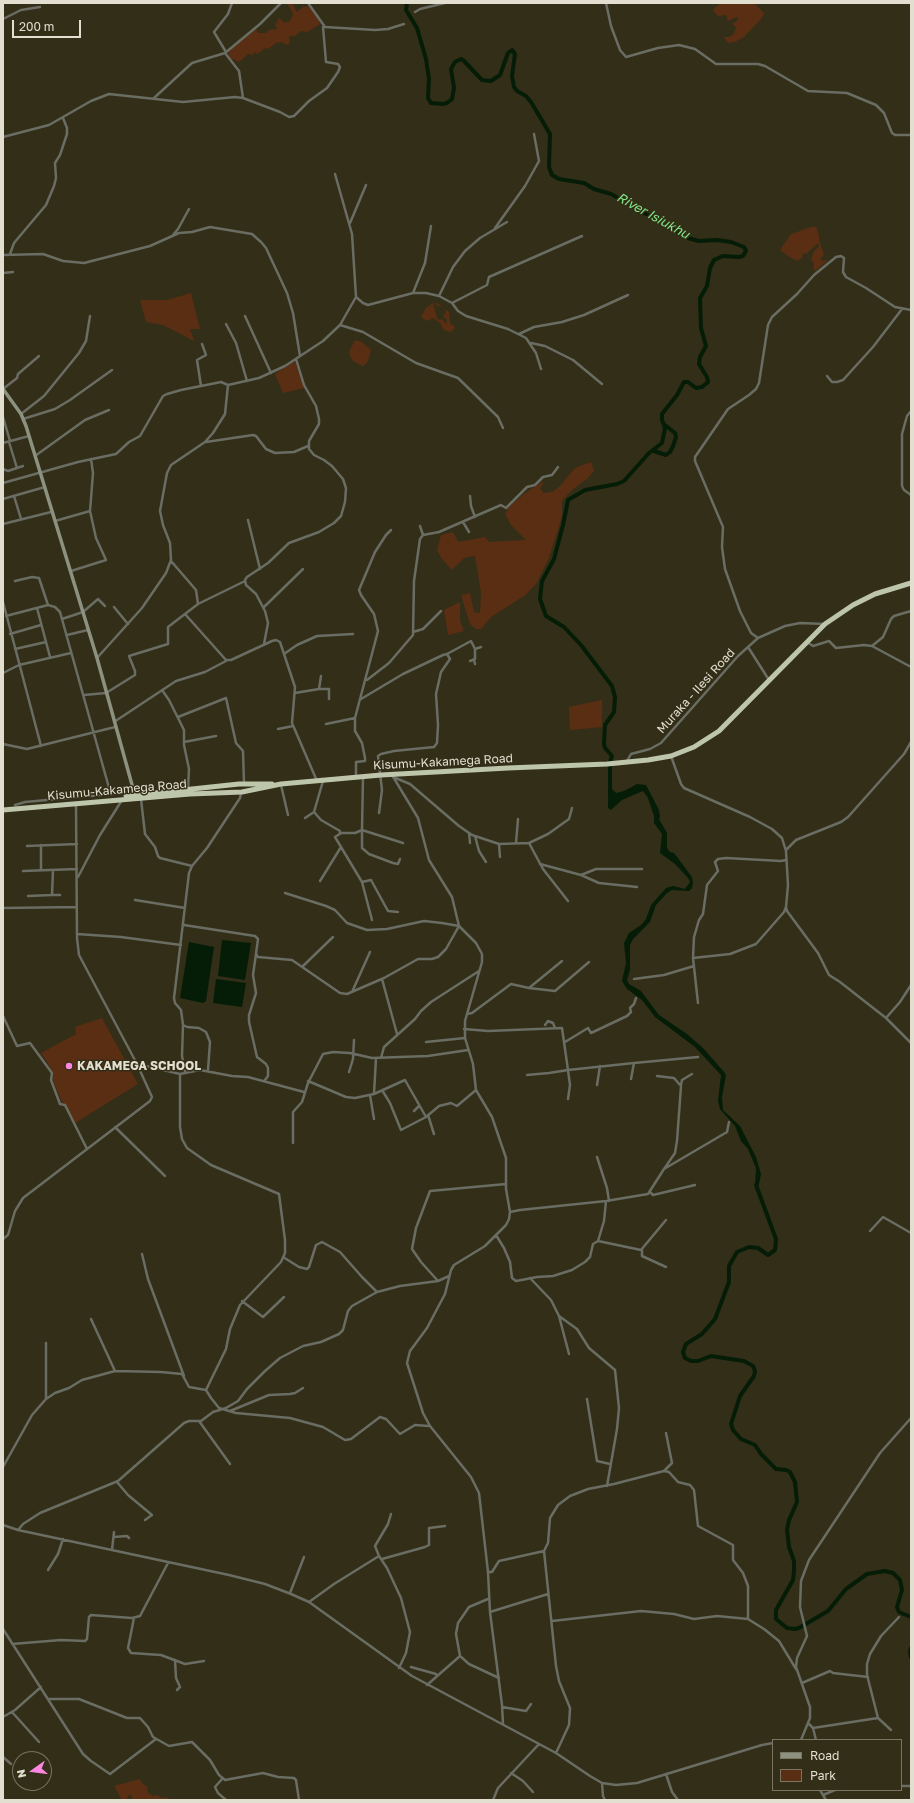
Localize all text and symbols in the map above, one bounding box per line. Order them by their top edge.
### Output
scale bar [14,12,83,38]
text: 200 m [19,19,54,34]
water label: River Isiukhu [614,190,692,242]
street label: Muraka - Ilesi Road [654,646,738,736]
street label: Kisumu-Kakamega Road [373,751,513,773]
street label: Kisumu-Kakamega Road [47,777,187,803]
place label: KAKAMEGA SCHOOL [77,1059,201,1073]
marker: KAKAMEGA SCHOOL [64,1061,74,1071]
legend [772,1739,902,1791]
text: Road [810,1748,839,1763]
north arrow [12,1751,52,1791]
text: N [14,1768,28,1779]
text: Park [810,1768,836,1783]

